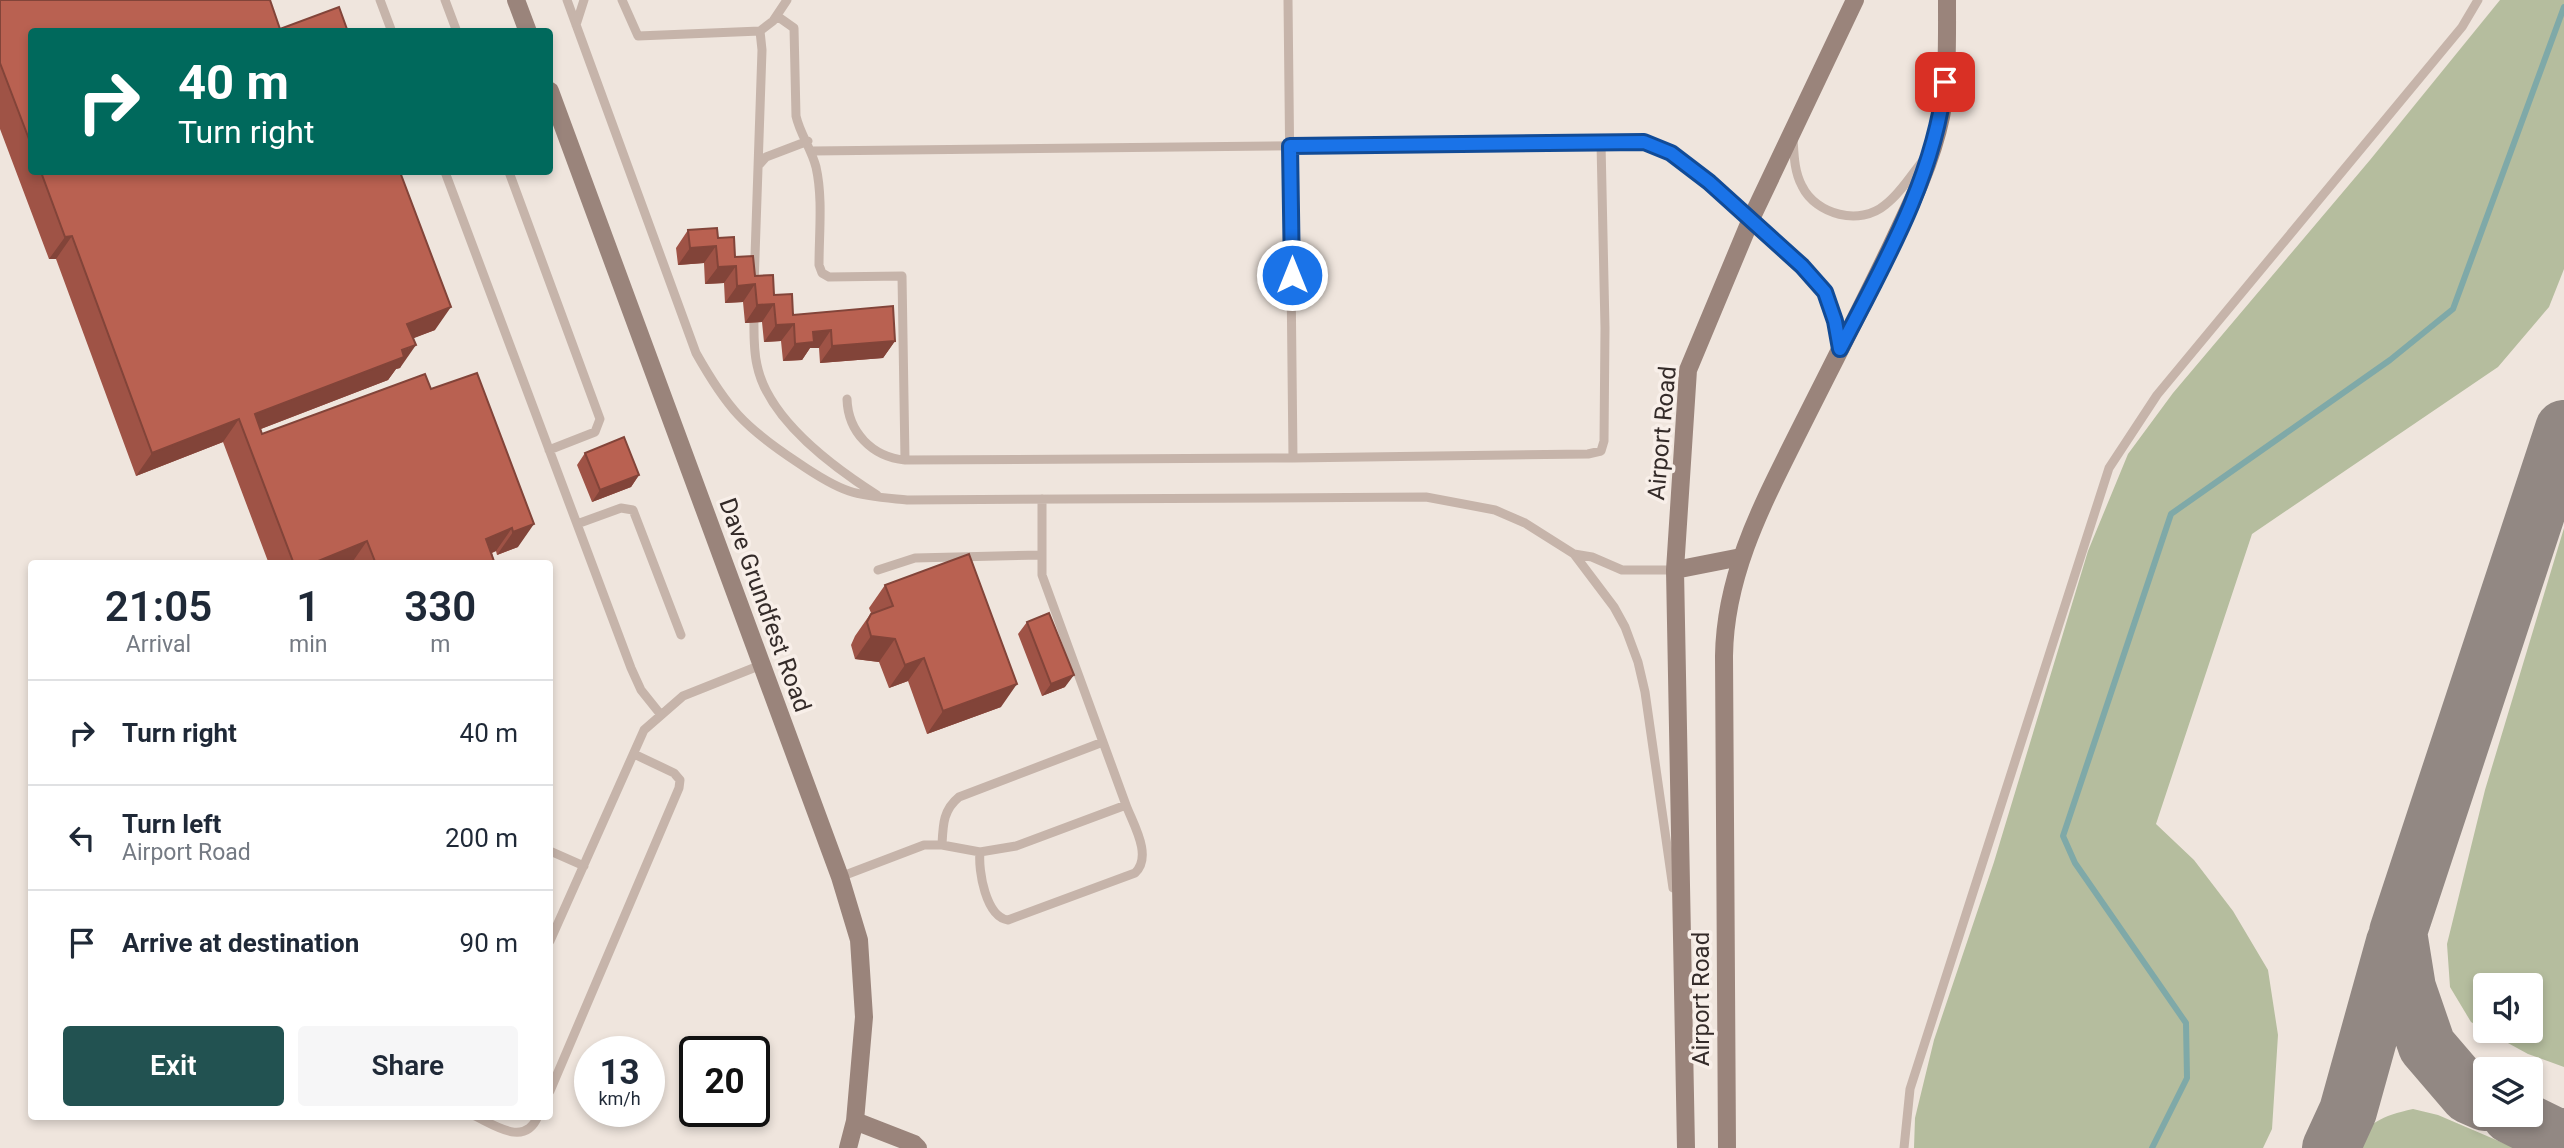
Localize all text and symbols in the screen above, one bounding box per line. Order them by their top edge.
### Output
pin [1915,52,1975,112]
text: 40 m [178,54,289,111]
icon: right [63,56,154,147]
icon: arrive [1926,63,1964,101]
text: Turn right [178,113,314,151]
position arrow [1255,238,1329,312]
street label: Airport Road [1642,365,1682,501]
street label: Dave Grundfest Road [713,494,817,716]
text: 21:05 [105,582,212,631]
text: 1 [296,582,320,631]
text: 330 [404,582,476,631]
text: Arrival [126,631,191,658]
text: min [289,631,327,658]
text: m [430,631,450,658]
icon: right [63,714,101,752]
text: Turn right [122,718,237,748]
text: 40 m [460,718,518,748]
text: Turn left [122,809,221,839]
icon: left [63,819,101,857]
text: 200 m [445,823,518,853]
text: Airport Road [122,839,251,866]
icon: arrive [63,924,101,962]
text: Arrive at destination [122,928,359,958]
text: 90 m [460,928,518,958]
street label: Airport Road [1687,932,1715,1066]
map controls [2473,973,2543,1127]
button: sound [2473,973,2543,1043]
button: Exit [63,1026,284,1106]
button: Share [298,1026,518,1106]
speed limit sign: 20 [679,1036,770,1127]
text: 13 [599,1052,640,1093]
button: layers [2473,1057,2543,1127]
text: km/h [598,1088,641,1109]

